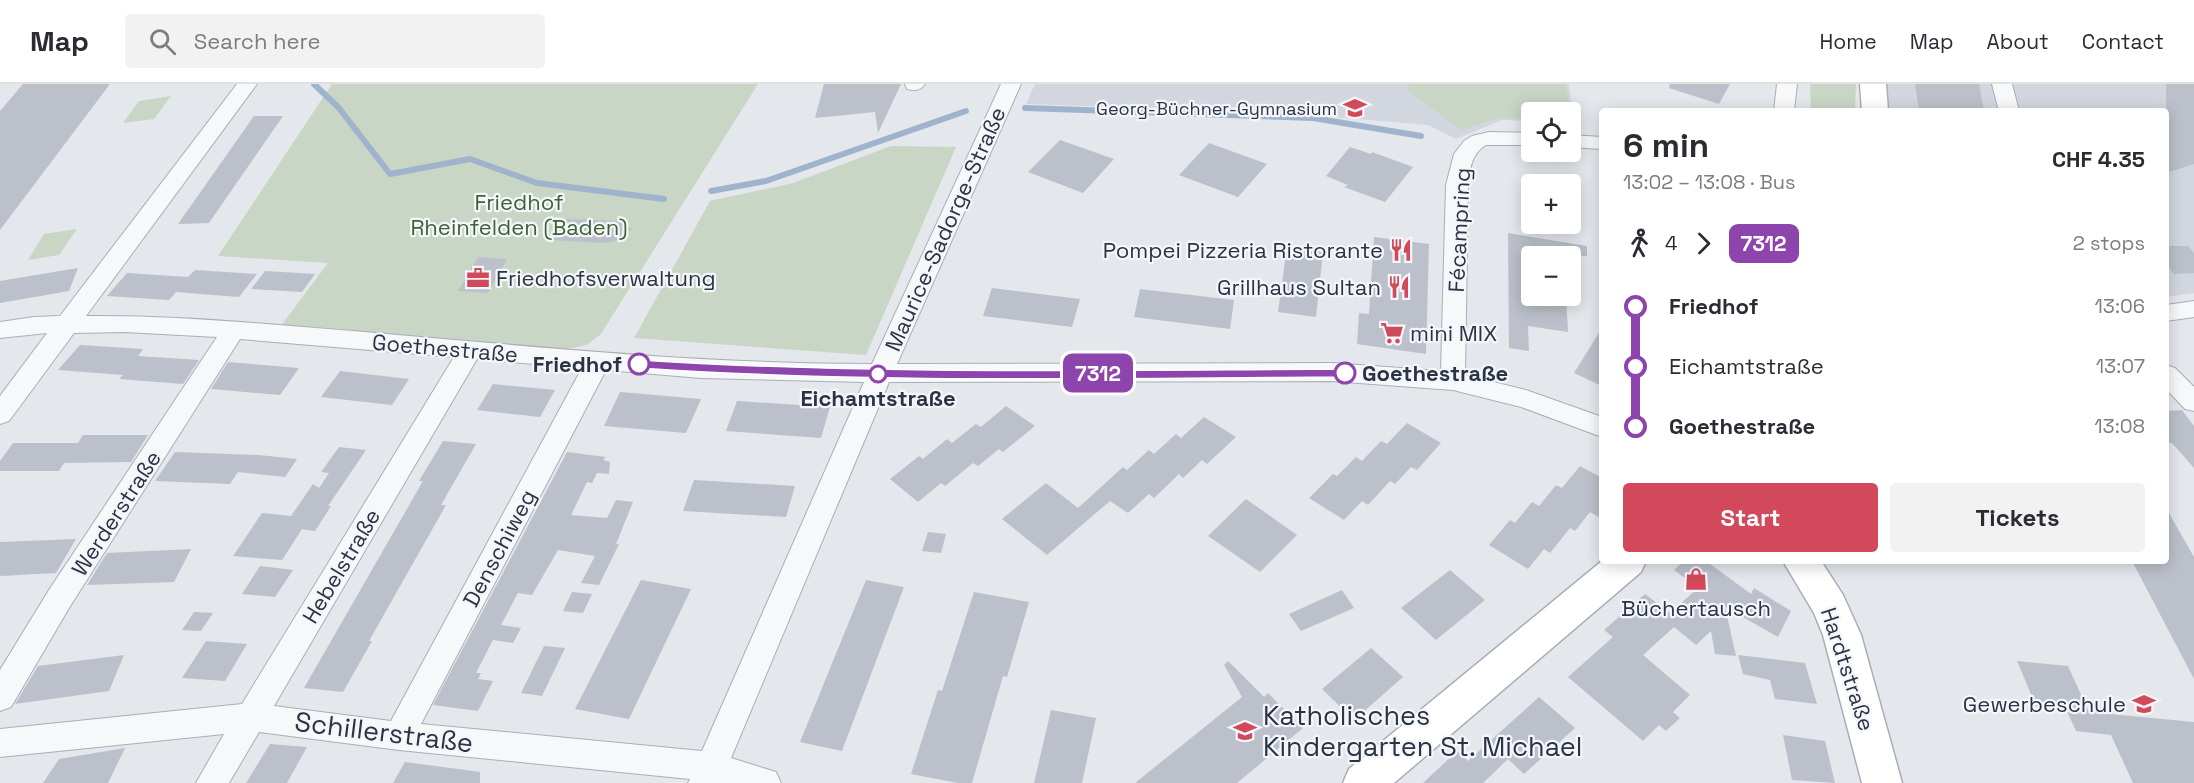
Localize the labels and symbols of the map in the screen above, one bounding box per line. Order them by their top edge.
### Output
school or university icon: Georg-Büchner-Gymnasium [1342,95,1368,121]
place label: Georg-Büchner-Gymnasium [1096,97,1337,120]
street label: Maurice-Sadorge-Straße [878,103,1012,355]
street label: Fécampring [1442,167,1476,293]
park label: Friedhof Rheinfelden (Baden) [410,188,628,241]
place label: Pompei Pizzeria Ristorante [1103,236,1383,264]
restaurant icon: Pompei Pizzeria Ristorante [1388,237,1414,263]
place label: Friedhofsverwaltung [496,264,716,292]
office icon: Friedhofsverwaltung [465,265,491,291]
place label: Grillhaus Sultan [1217,273,1381,301]
restaurant icon: Grillhaus Sultan [1386,274,1412,300]
place label: mini MIX [1410,319,1497,347]
supermarket icon: mini MIX [1379,320,1405,346]
street label: Goethestraße [371,328,519,368]
place label: Friedhof [533,350,622,378]
marker: Friedhof [628,353,650,375]
line badge: 7312 [1056,354,1140,392]
place label: Goethestraße [1362,359,1508,387]
marker: Goethestraße [1334,362,1356,384]
marker: Eichamtstraße [869,365,887,383]
place label: Eichamtstraße [800,384,956,412]
street label: Werderstraße [65,445,167,581]
street label: Denschiweg [456,484,542,612]
street label: Hebelstraße [296,504,386,628]
shop icon: Büchertausch [1683,566,1709,592]
place label: Büchertausch [1621,594,1771,622]
street label: Hardtstraße [1815,604,1881,734]
place label: Gewerbeschule [1963,690,2126,718]
school or university icon: Gewerbeschule [2131,691,2157,717]
place label: Katholisches Kindergarten St. Michael [1263,698,1582,764]
street label: Schillerstraße [293,704,475,760]
school or university icon: Katholisches Kindergarten St. Michael [1232,718,1258,744]

